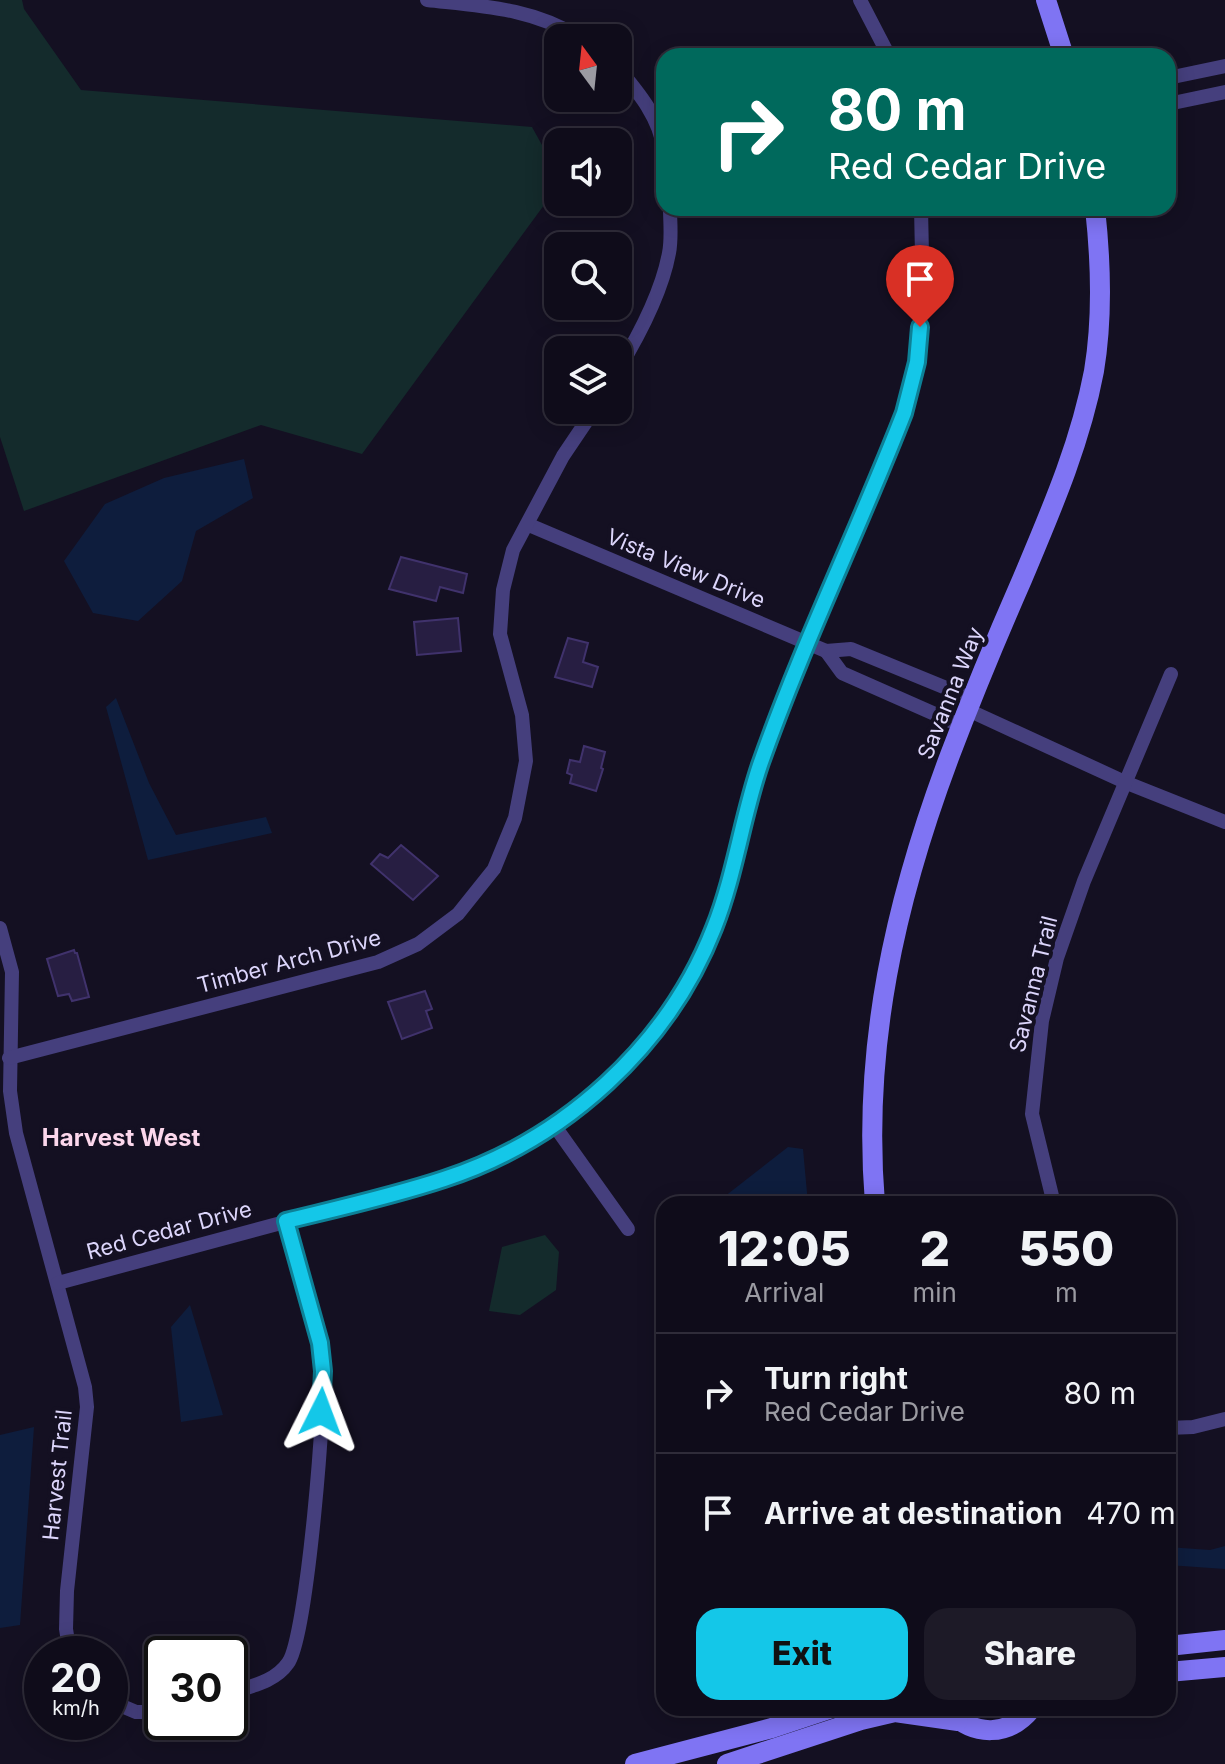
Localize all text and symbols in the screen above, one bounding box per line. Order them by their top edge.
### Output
north arrow [544,24,632,112]
map controls [544,24,632,424]
text: 80 m [828,76,967,144]
icon: right [696,80,800,184]
button: sound [544,128,632,216]
text: Red Cedar Drive [828,144,1106,188]
button: search [544,232,632,320]
pin [886,245,954,327]
icon: arrive [898,257,942,301]
button: layers [544,336,632,424]
street label: Vista View Drive [603,523,769,613]
street label: Savanna Way [912,623,988,763]
street label: Savanna Trail [1004,913,1062,1055]
street label: Timber Arch Drive [194,924,384,998]
district label: Harvest West [42,1123,200,1152]
street label: Red Cedar Drive [83,1195,255,1265]
text: 12:05 [718,1219,851,1278]
text: 2 [919,1219,950,1278]
text: 550 [1019,1219,1114,1278]
text: Arrival [744,1277,824,1308]
text: min [912,1277,957,1308]
text: m [1055,1277,1078,1308]
text: Turn right [764,1360,908,1396]
position arrow [279,1370,363,1454]
icon: right [696,1371,740,1415]
text: 80 m [1064,1375,1136,1411]
text: Red Cedar Drive [764,1396,965,1427]
street label: Harvest Trail [37,1408,77,1542]
icon: arrive [696,1491,740,1535]
text: Arrive at destination [764,1495,1062,1531]
text: 470 m [1086,1495,1176,1531]
button: Exit [696,1608,908,1700]
button: Share [924,1608,1136,1700]
speed limit sign: 30 [144,1636,248,1740]
text: 20 [50,1653,102,1702]
text: km/h [52,1696,100,1720]

